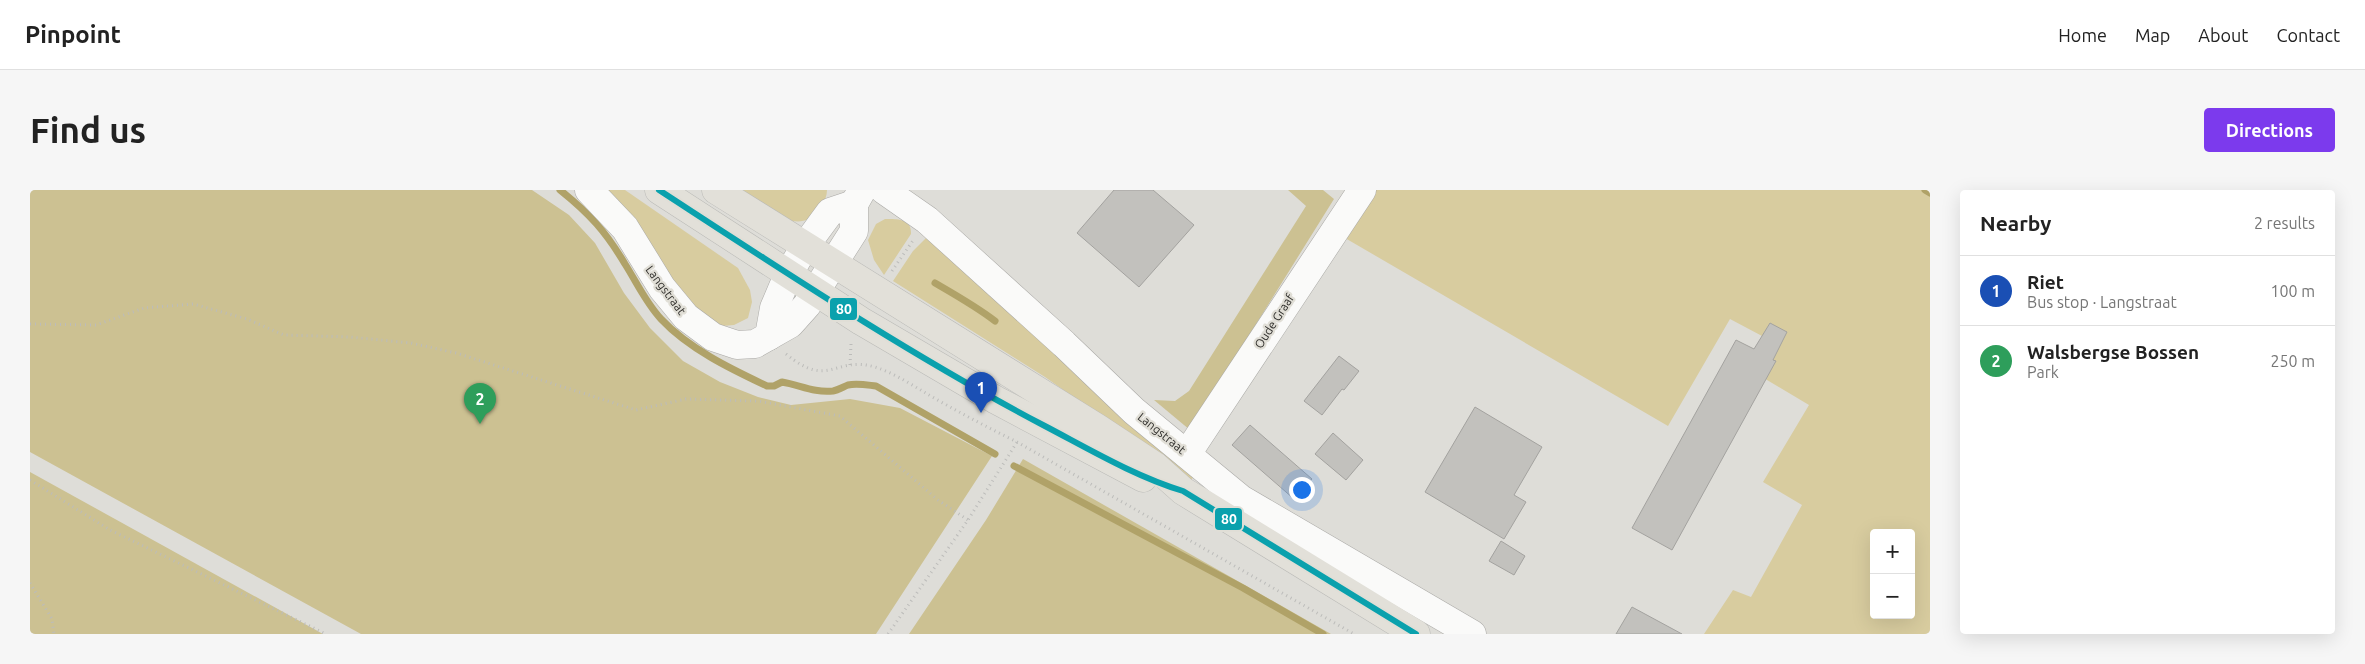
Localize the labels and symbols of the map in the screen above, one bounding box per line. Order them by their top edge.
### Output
street label: Langstraat [643,263,689,317]
street label: Oude Graaf [1252,291,1297,351]
line badge: 80 [829,297,858,321]
text: 80 [836,301,852,317]
pin: 1 [965,372,997,413]
pin: 2 [464,383,496,424]
street label: Langstraat [1136,410,1189,456]
your location [1289,477,1315,503]
line badge: 80 [1214,507,1243,531]
text: 80 [1221,511,1237,527]

